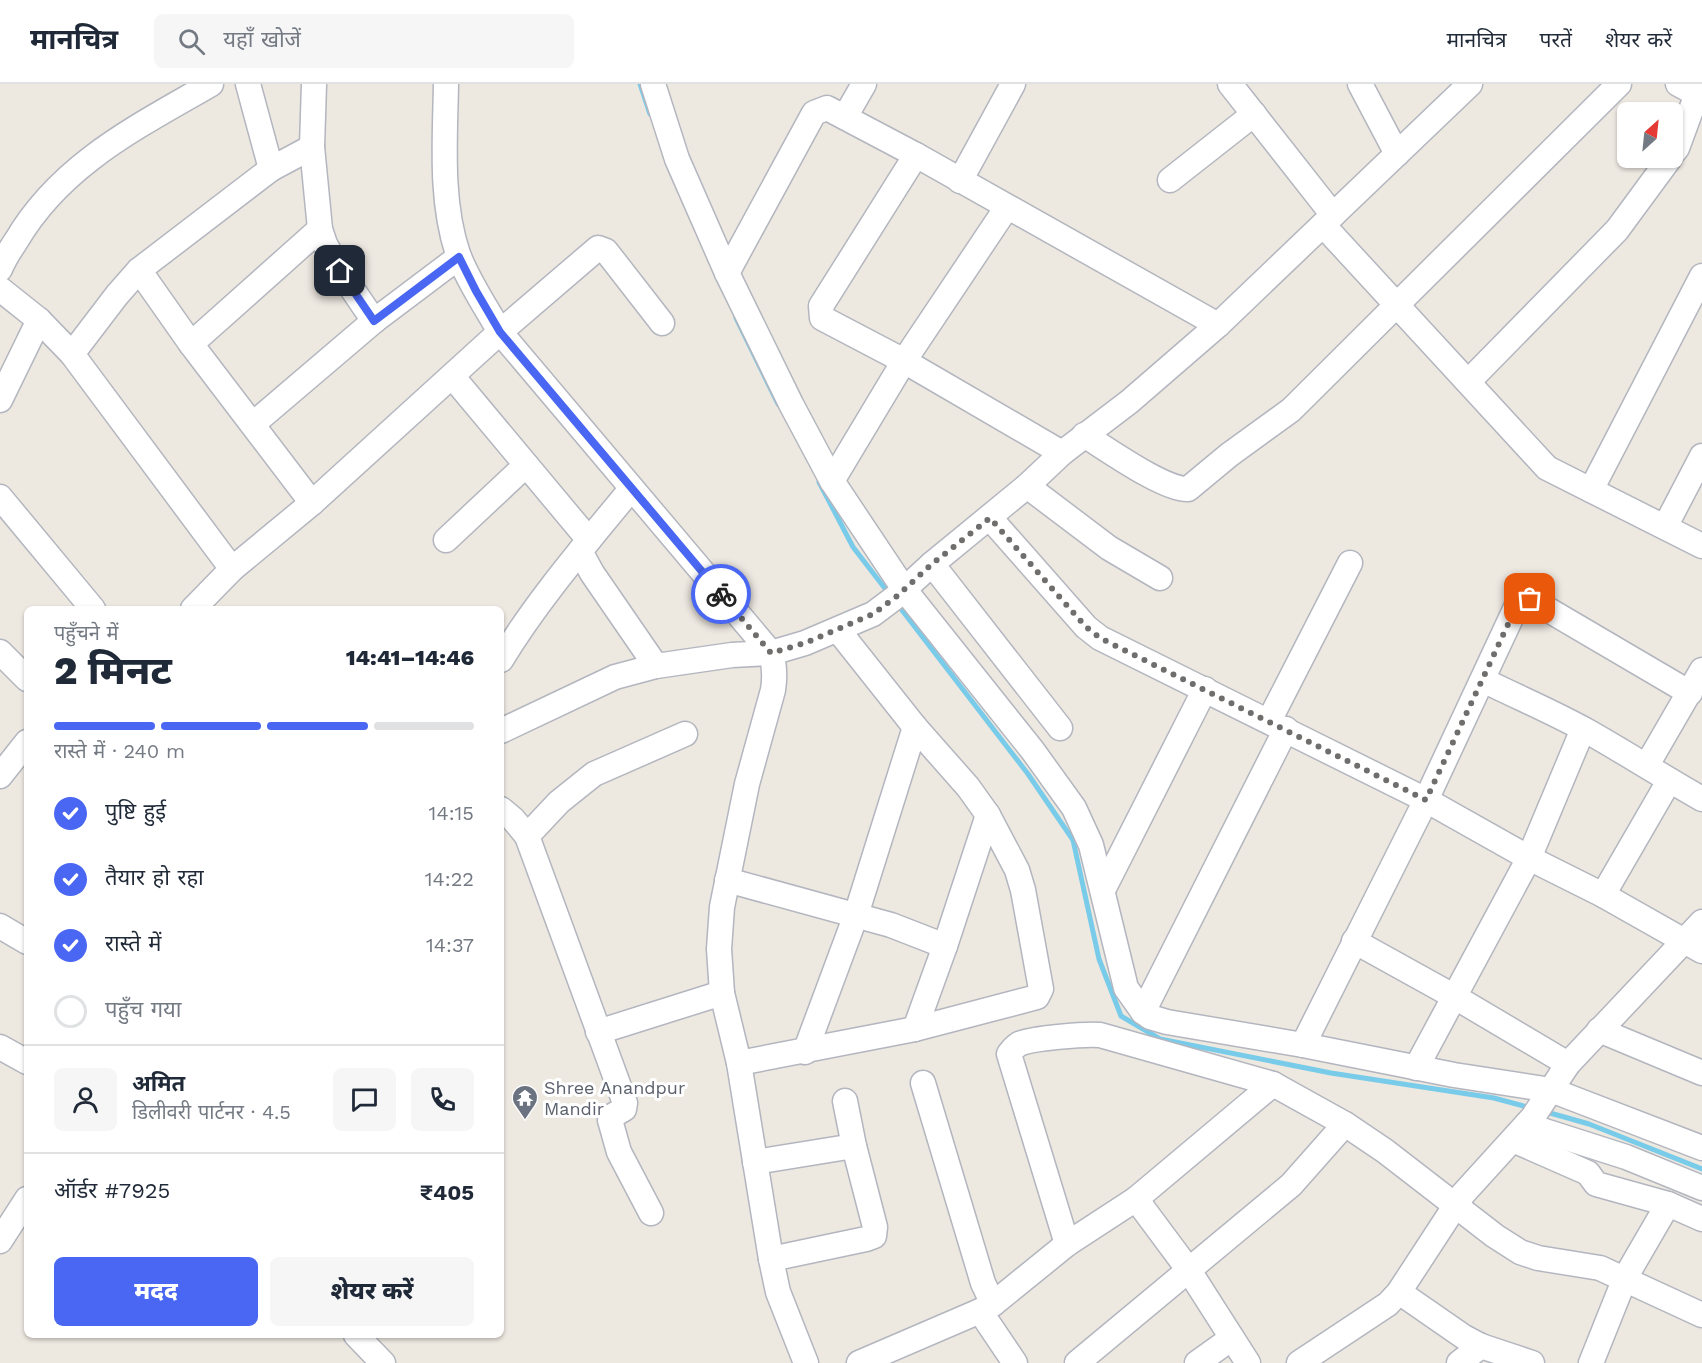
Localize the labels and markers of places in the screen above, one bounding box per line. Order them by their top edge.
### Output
pin [314,245,365,296]
pin [1504,573,1555,624]
place label: Shree Anandpur Mandir [544,1077,685,1119]
temple icon: Shree Anandpur Mandir [510,1083,540,1121]

